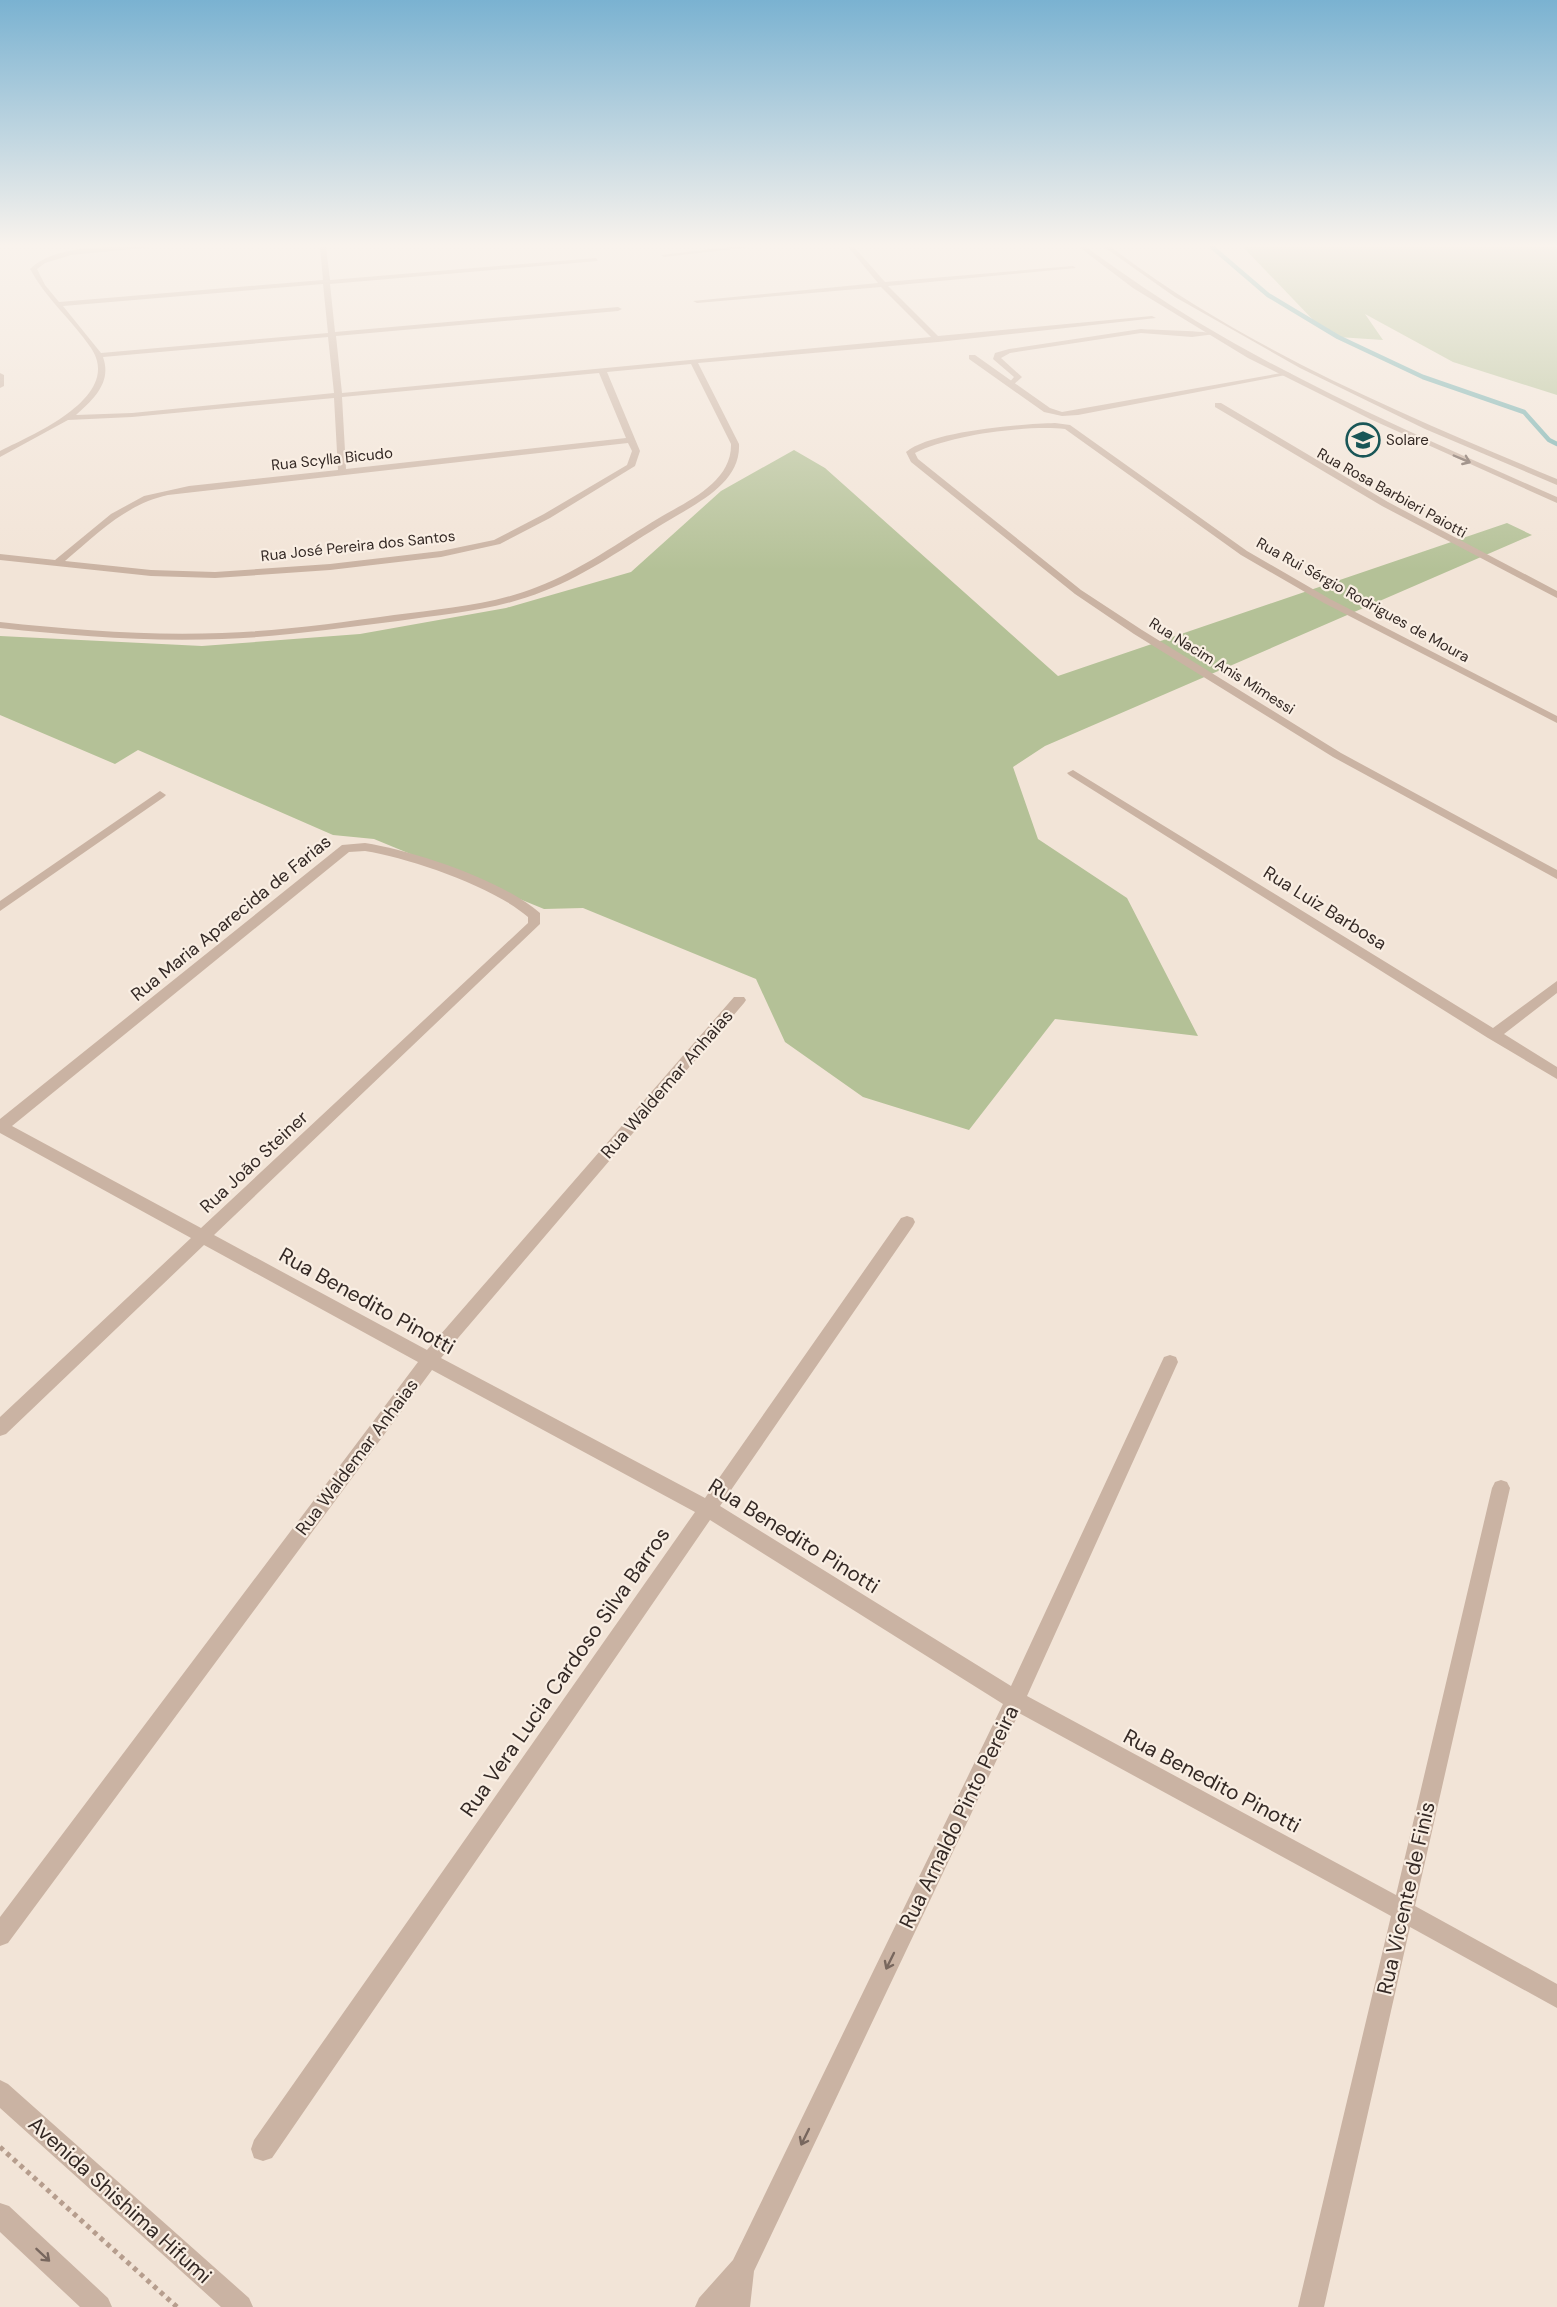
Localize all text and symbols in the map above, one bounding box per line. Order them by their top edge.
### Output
school or university icon: Solare [1345,422,1381,458]
place label: Solare [1386,430,1429,450]
street label: Rua Scylla Bicudo [270,443,394,475]
street label: Rua Rosa Barbieri Paiotti [1314,443,1470,543]
one-way arrow [1453,453,1471,465]
street label: Rua José Pereira dos Santos [260,526,456,566]
street label: Rua Rui Sérgio Rodrigues de Moura [1253,533,1473,667]
street label: Rua Nacim Anis Mimessi [1145,613,1299,719]
street label: Rua Maria Aparecida de Farias [126,830,336,1006]
street label: Rua Luiz Barbosa [1259,861,1391,955]
street label: Rua Waldemar Anhaias [596,1004,738,1164]
street label: Rua João Steiner [195,1105,313,1218]
street label: Rua Benedito Pinotti [274,1241,460,1361]
street label: Rua Waldemar Anhaias [290,1374,424,1540]
street label: Rua Benedito Pinotti [703,1472,885,1600]
street label: Rua Vera Lucia Cardoso Silva Barros [454,1522,676,1822]
street label: Rua Arnaldo Pinto Pereira [893,1701,1025,1933]
street label: Rua Benedito Pinotti [1118,1722,1306,1840]
street label: Rua Vicente de Finis [1370,1799,1442,1997]
one-way arrow [883,1952,895,1970]
street label: Avenida Shishima Hifumi [22,2110,218,2290]
one-way arrow [799,2128,811,2146]
one-way arrow [35,2248,50,2262]

